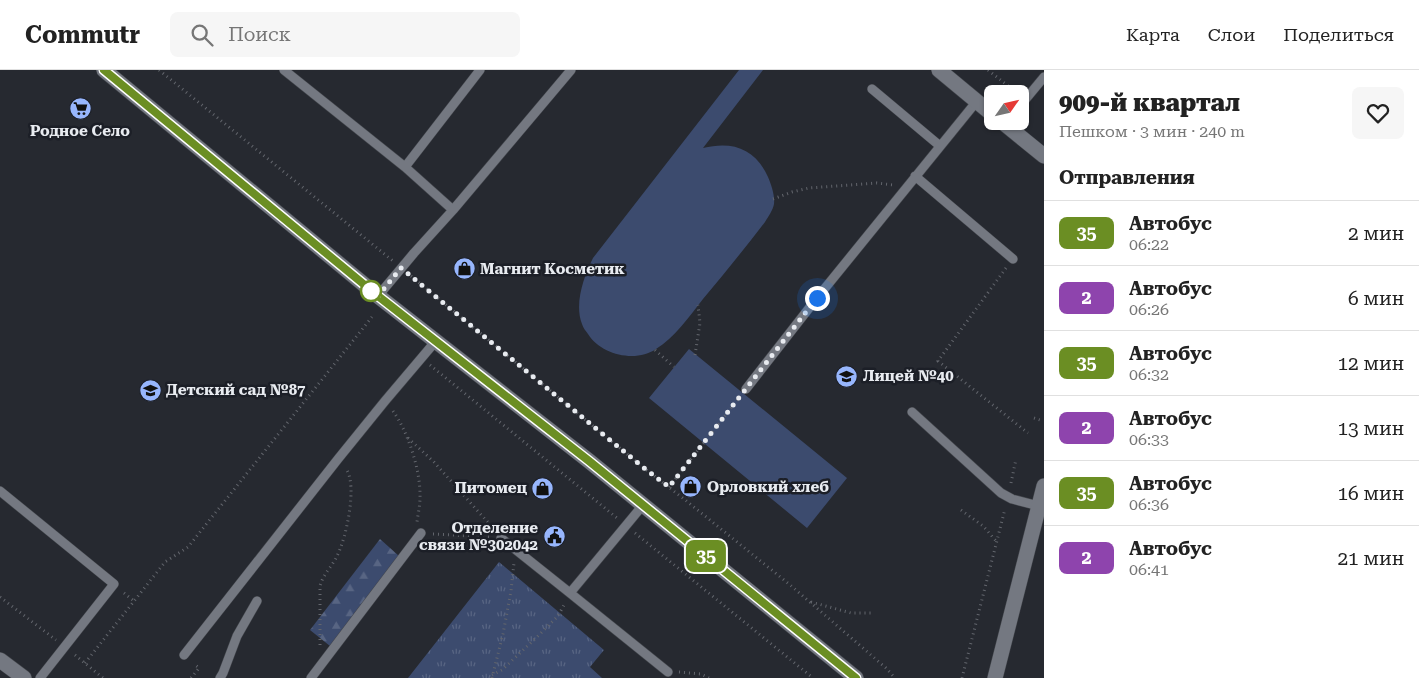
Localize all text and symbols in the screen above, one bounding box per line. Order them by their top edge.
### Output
search box [170,12,520,57]
text: Commutr [25,21,140,49]
icon: search [188,21,216,49]
text: Поиск [228,23,291,46]
text: Карта [1126,24,1180,45]
text: Слои [1208,24,1255,45]
text: Поделиться [1283,24,1394,45]
north arrow [984,85,1029,130]
map controls [984,85,1029,130]
button: heart [1352,87,1404,139]
text: 909-й квартал [1059,89,1240,117]
supermarket icon: Родное Село [68,96,92,120]
place label: Родное Село [30,122,130,140]
text: Пешком · 3 мин · 240 m [1059,122,1245,141]
text: Отправления [1059,166,1195,189]
text: Автобус [1129,212,1212,235]
text: 35 [1076,222,1097,243]
text: 2 мин [1348,222,1404,245]
text: 06:22 [1129,235,1169,254]
shop icon: Магнит Косметик [452,257,476,281]
place label: Магнит Косметик [480,260,625,278]
text: Автобус [1129,277,1212,300]
unlabelled marker [360,280,382,302]
your location [805,286,830,311]
text: 2 [1081,287,1092,308]
text: 6 мин [1348,287,1404,310]
text: 06:26 [1129,300,1169,319]
text: Автобус [1129,342,1212,365]
text: 35 [1076,352,1097,373]
text: 12 мин [1337,352,1404,375]
school or university icon: Лицей №40 [835,364,859,388]
text: 06:32 [1129,365,1169,384]
place label: Лицей №40 [863,367,954,385]
school or university icon: Детский сад №87 [138,378,162,402]
place label: Детский сад №87 [166,381,306,399]
text: Автобус [1129,407,1212,430]
text: 2 [1081,417,1092,438]
text: 13 мин [1337,417,1404,440]
text: 06:33 [1129,430,1169,449]
text: Автобус [1129,472,1212,495]
shop icon: Орловкий хлеб [679,475,703,499]
shop icon: Питомец [531,476,555,500]
place label: Орловкий хлеб [707,478,829,496]
place label: Питомец [454,479,528,497]
text: 35 [1076,482,1097,503]
text: 16 мин [1337,482,1404,505]
text: 06:36 [1129,495,1169,514]
place label: Отделение связи №302042 [419,519,538,554]
public building icon: Отделение связи №302042 [542,525,566,549]
text: Автобус [1129,537,1212,560]
line badge: 35 [684,540,728,572]
text: 35 [696,545,716,566]
text: 2 [1081,547,1092,568]
text: 21 мин [1337,547,1404,570]
text: 06:41 [1129,560,1169,579]

